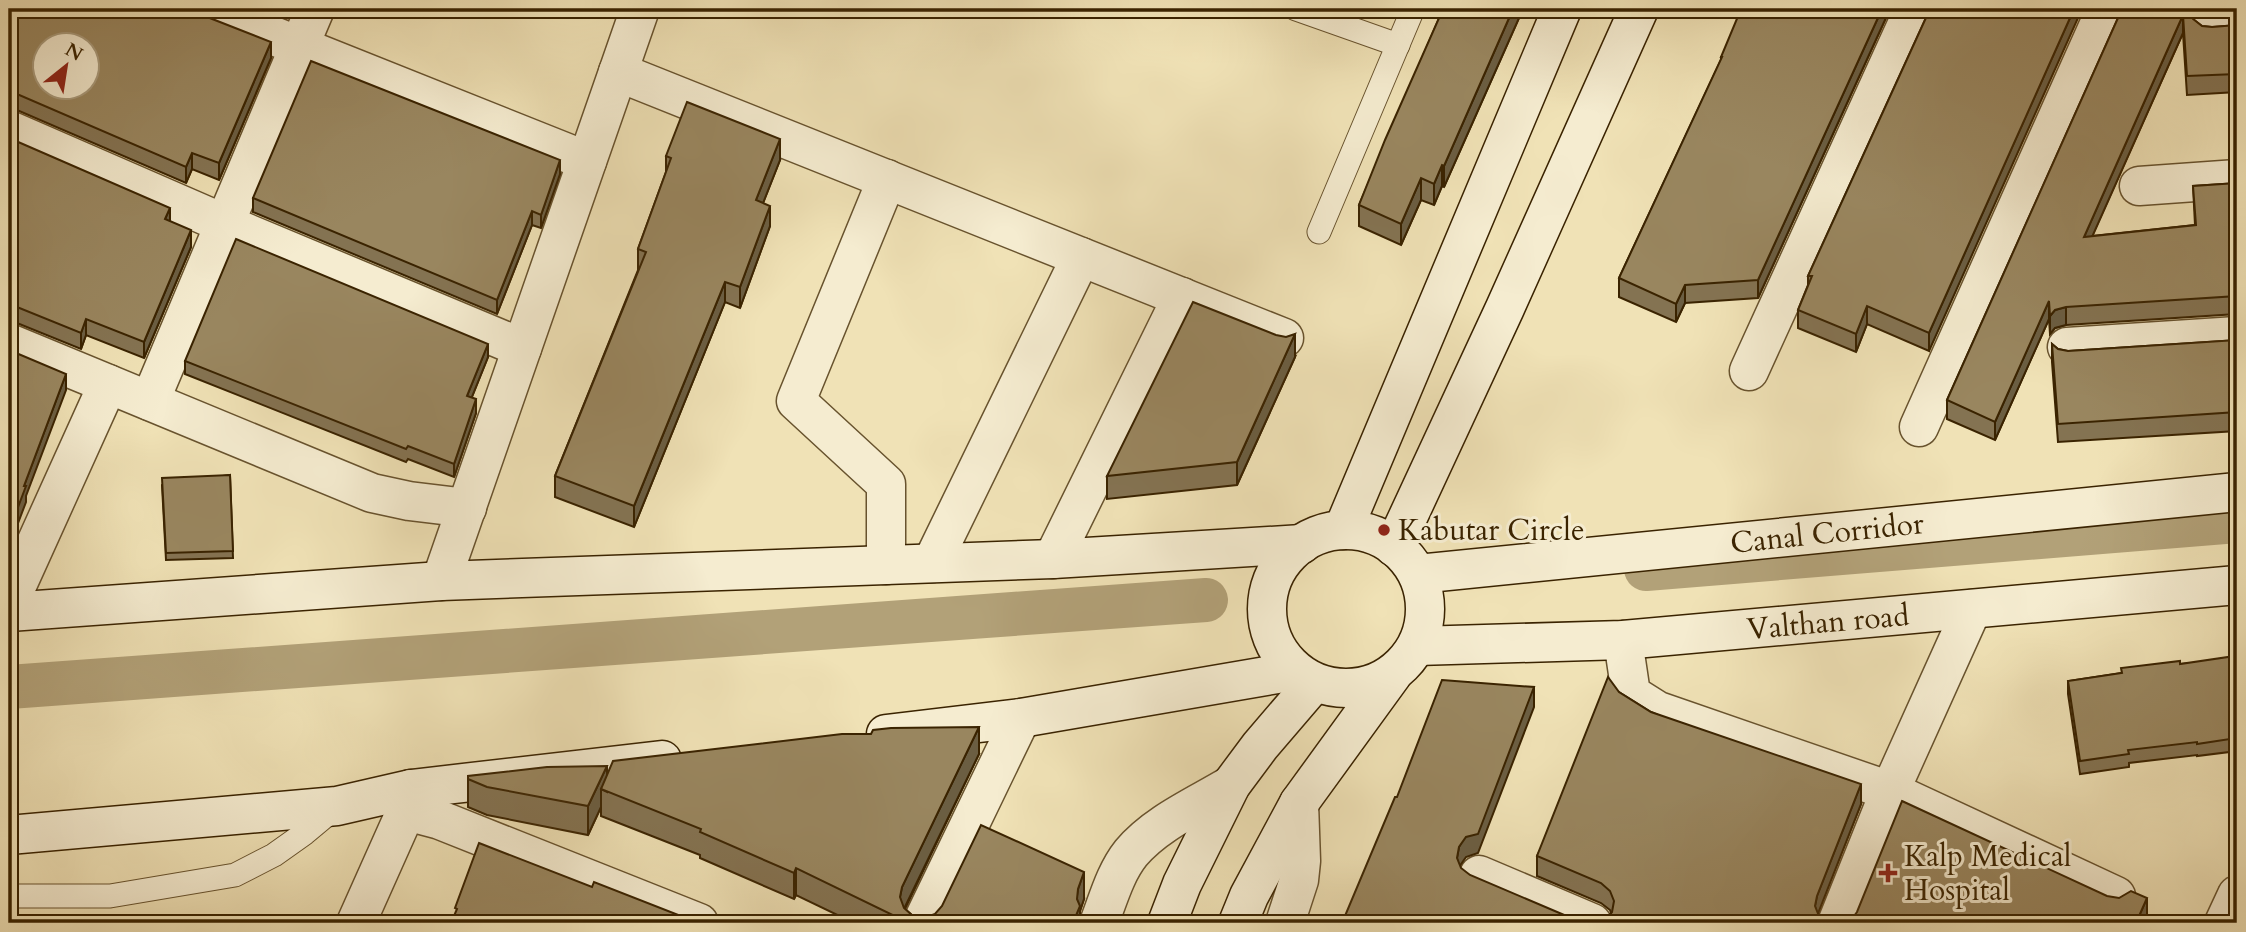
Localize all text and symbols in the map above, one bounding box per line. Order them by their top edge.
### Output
north arrow [32,32,102,102]
text: N [60,37,88,68]
street label: Canal Corridor [1728,503,1926,564]
place label: Kabutar Circle [1398,510,1585,551]
marker: Kabutar Circle [1376,522,1392,538]
street label: Valthan road [1745,595,1911,650]
place label: Kalp Medical Hospital [1904,836,2072,911]
marker: Kalp Medical Hospital [1878,863,1898,883]

